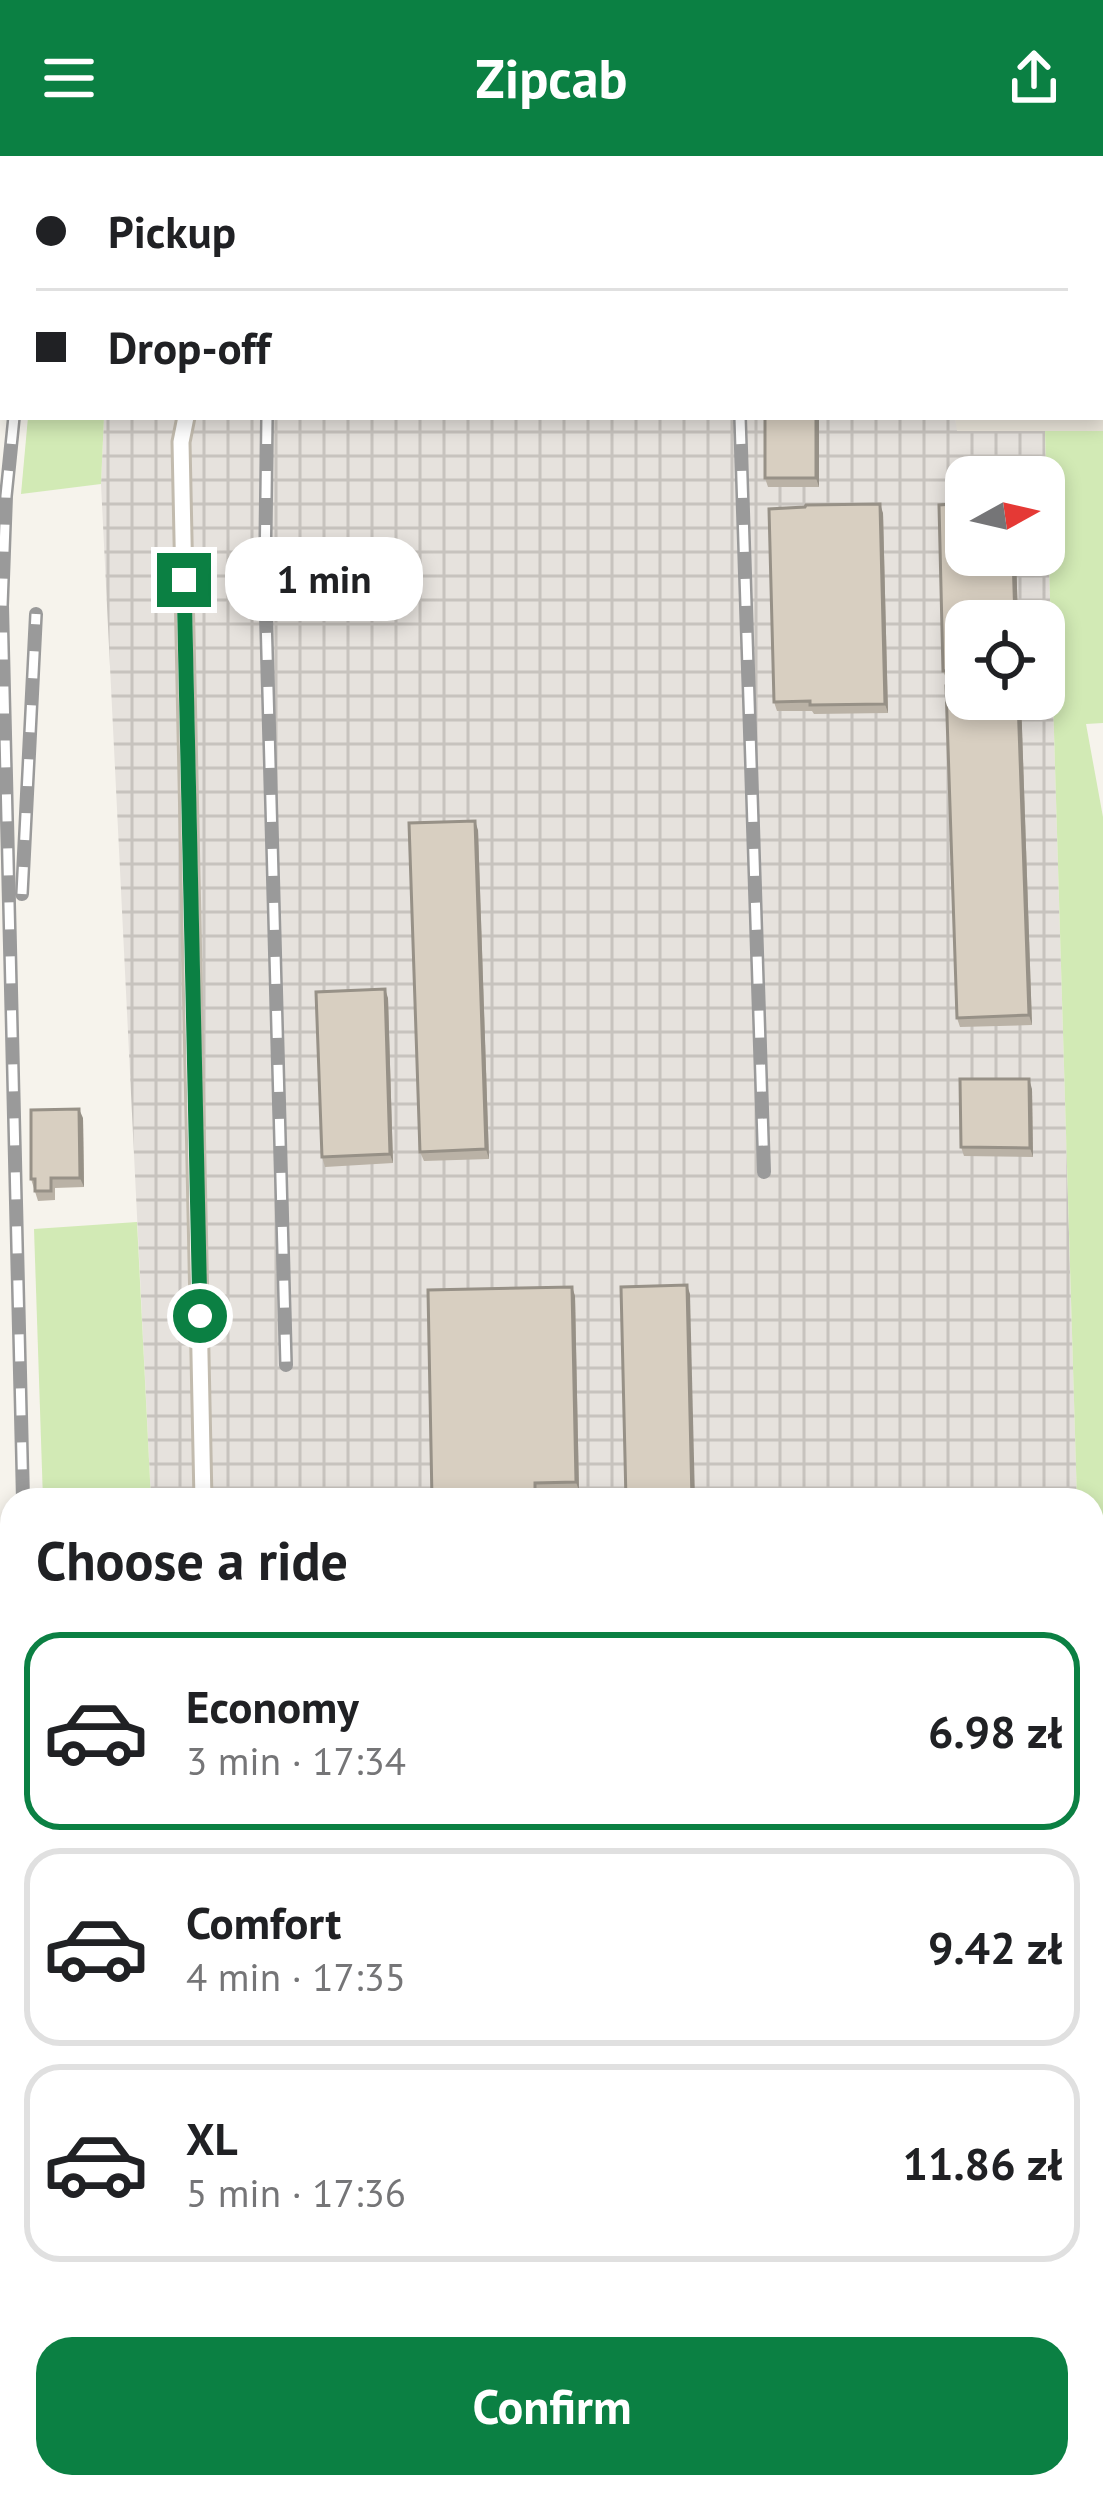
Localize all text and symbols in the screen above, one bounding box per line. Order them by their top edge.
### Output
text: Zipcab [476,43,627,113]
icon: menu [36,45,102,111]
icon: share [1001,45,1067,111]
text: Pickup [108,202,236,260]
text: Drop-off [108,318,270,376]
north arrow [945,456,1065,576]
map controls [945,456,1065,720]
callout: 1 min [226,538,424,622]
route end [157,553,211,607]
text: 1 min [276,553,372,604]
button: locate [945,600,1065,720]
route start [173,1289,227,1343]
text: Choose a ride [36,1525,348,1595]
icon: car [42,1677,150,1785]
text: Economy [186,1677,359,1735]
text: 6.98 zł [928,1702,1062,1760]
text: 3 min · 17:34 [186,1735,406,1786]
icon: car [42,1893,150,2001]
text: Comfort [186,1893,341,1951]
text: 9.42 zł [928,1918,1062,1976]
text: 4 min · 17:35 [186,1951,406,2002]
icon: car [42,2109,150,2217]
text: XL [186,2109,238,2167]
text: 11.86 zł [903,2134,1062,2192]
text: 5 min · 17:36 [186,2167,406,2218]
button: Confirm [36,2337,1068,2475]

